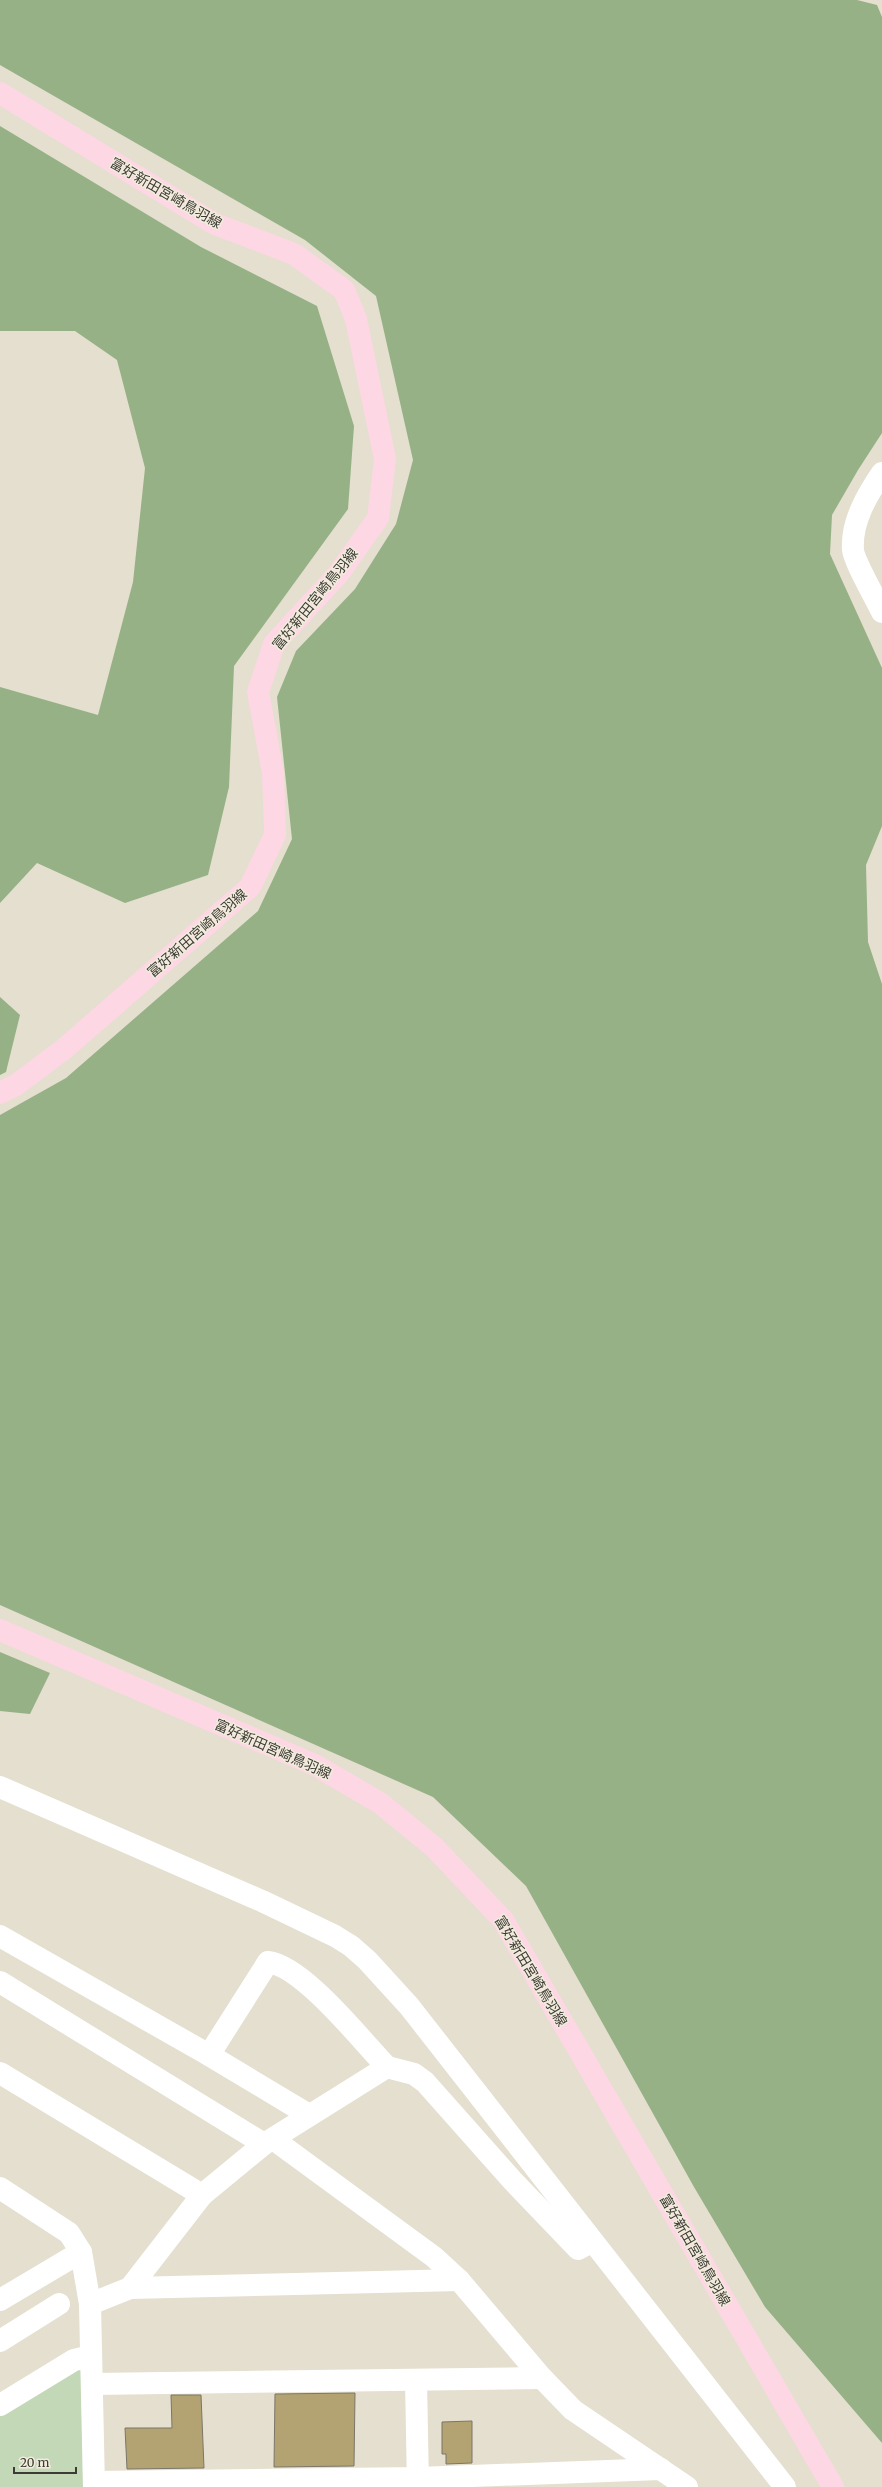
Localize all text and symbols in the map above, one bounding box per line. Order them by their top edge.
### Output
street label: 富好新田宮崎鳥羽線 [107,154,225,232]
street label: 富好新田宮崎鳥羽線 [268,544,362,654]
street label: 富好新田宮崎鳥羽線 [144,885,250,981]
street label: 富好新田宮崎鳥羽線 [212,1715,334,1783]
street label: 富好新田宮崎鳥羽線 [491,1912,571,2030]
street label: 富好新田宮崎鳥羽線 [656,2191,734,2309]
scale bar [14,2449,76,2475]
text: 20 m [20,2455,49,2470]

